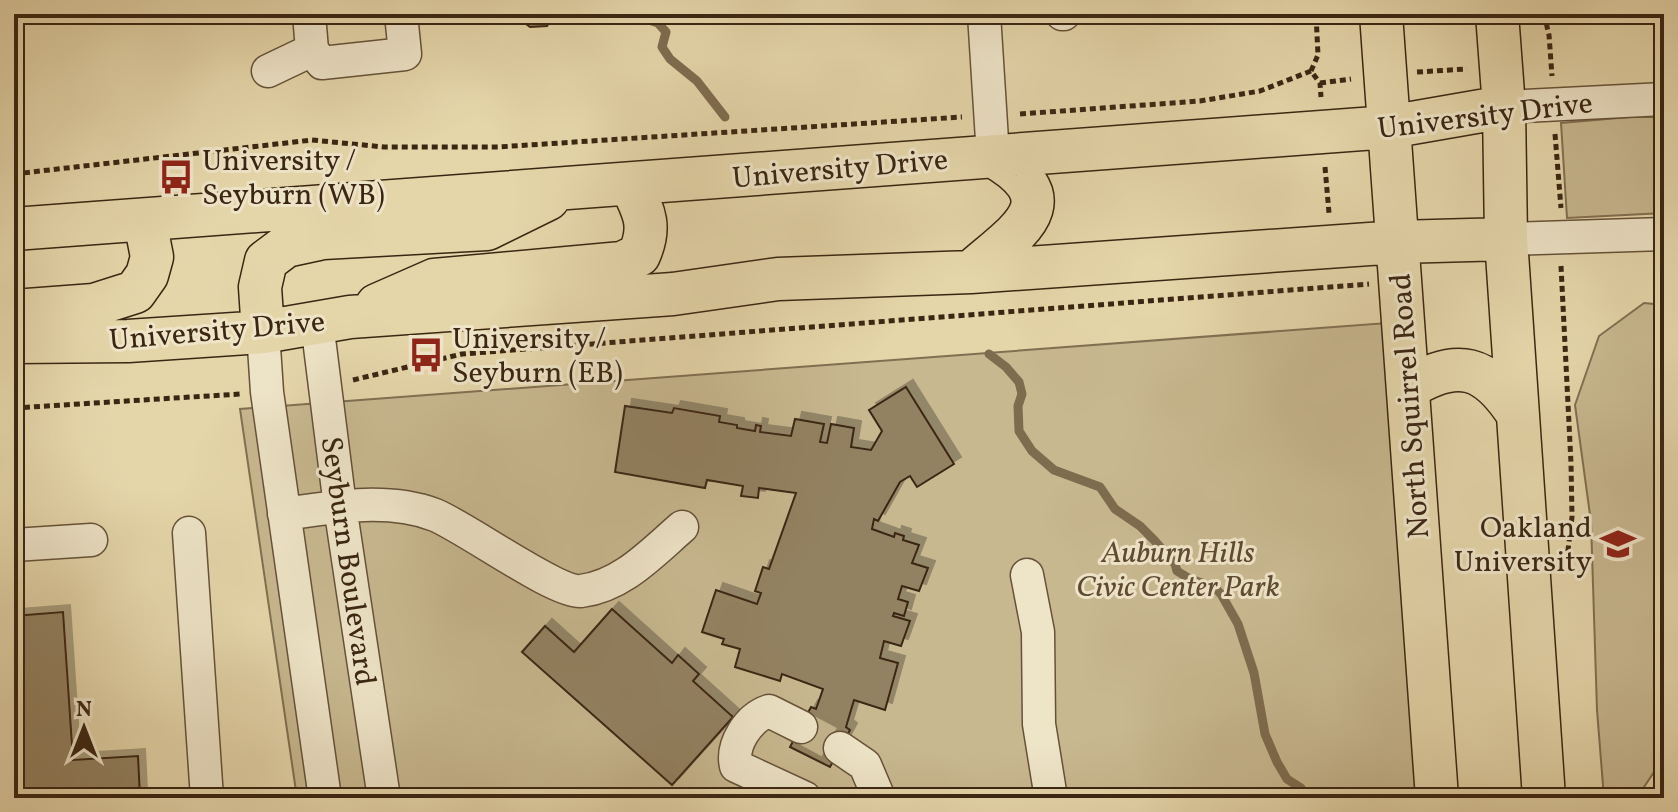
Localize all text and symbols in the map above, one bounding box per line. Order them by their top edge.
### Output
street label: University Drive [1375,83,1595,151]
street label: University Drive [730,140,950,200]
place label: University / Seyburn (WB) [202,141,385,217]
bus stop icon: University / Seyburn (WB) [157,158,195,196]
street label: North Squirrel Road [1381,272,1441,540]
street label: University Drive [107,302,327,362]
place label: University / Seyburn (EB) [452,319,623,395]
bus stop icon: University / Seyburn (EB) [407,336,445,374]
street label: Seyburn Boulevard [309,434,385,689]
place label: Oakland University [1454,508,1592,584]
school or university icon: Oakland University [1599,525,1637,563]
park label: Auburn Hills Civic Center Park [1076,533,1280,609]
north arrow [44,688,124,768]
text: N [76,695,92,726]

